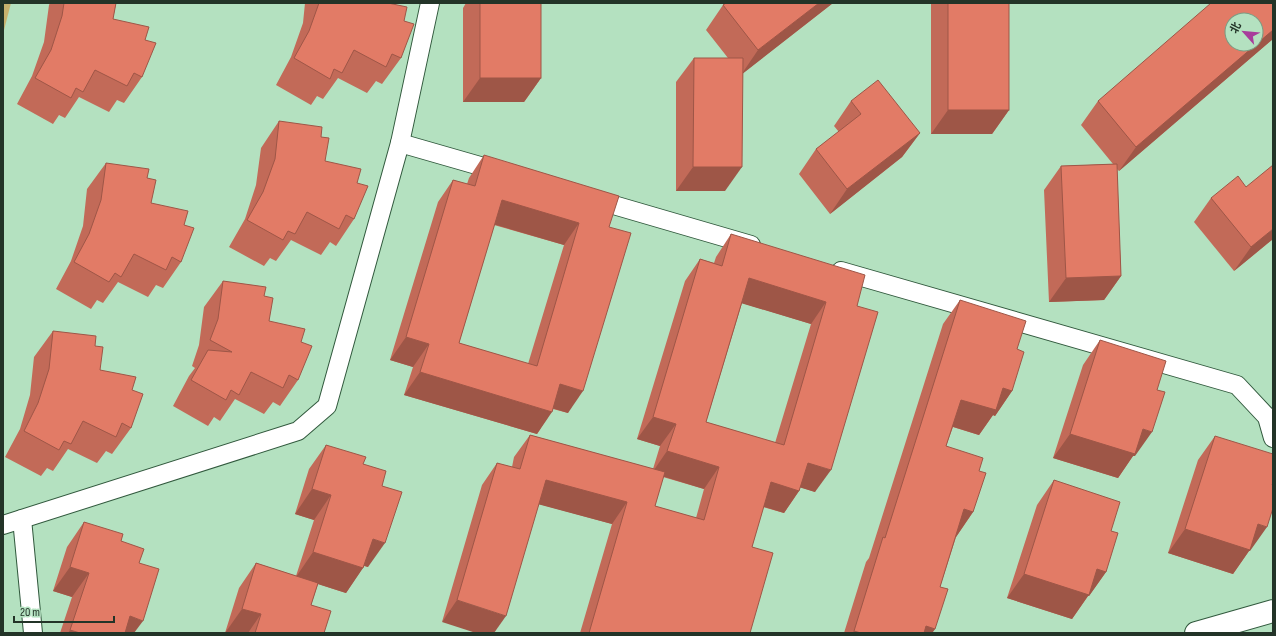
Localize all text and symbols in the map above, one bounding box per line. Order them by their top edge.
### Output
north arrow [1224,12,1264,52]
text: 北 [1227,20,1244,36]
scale bar [14,598,114,624]
text: 20 m [20,605,40,620]

